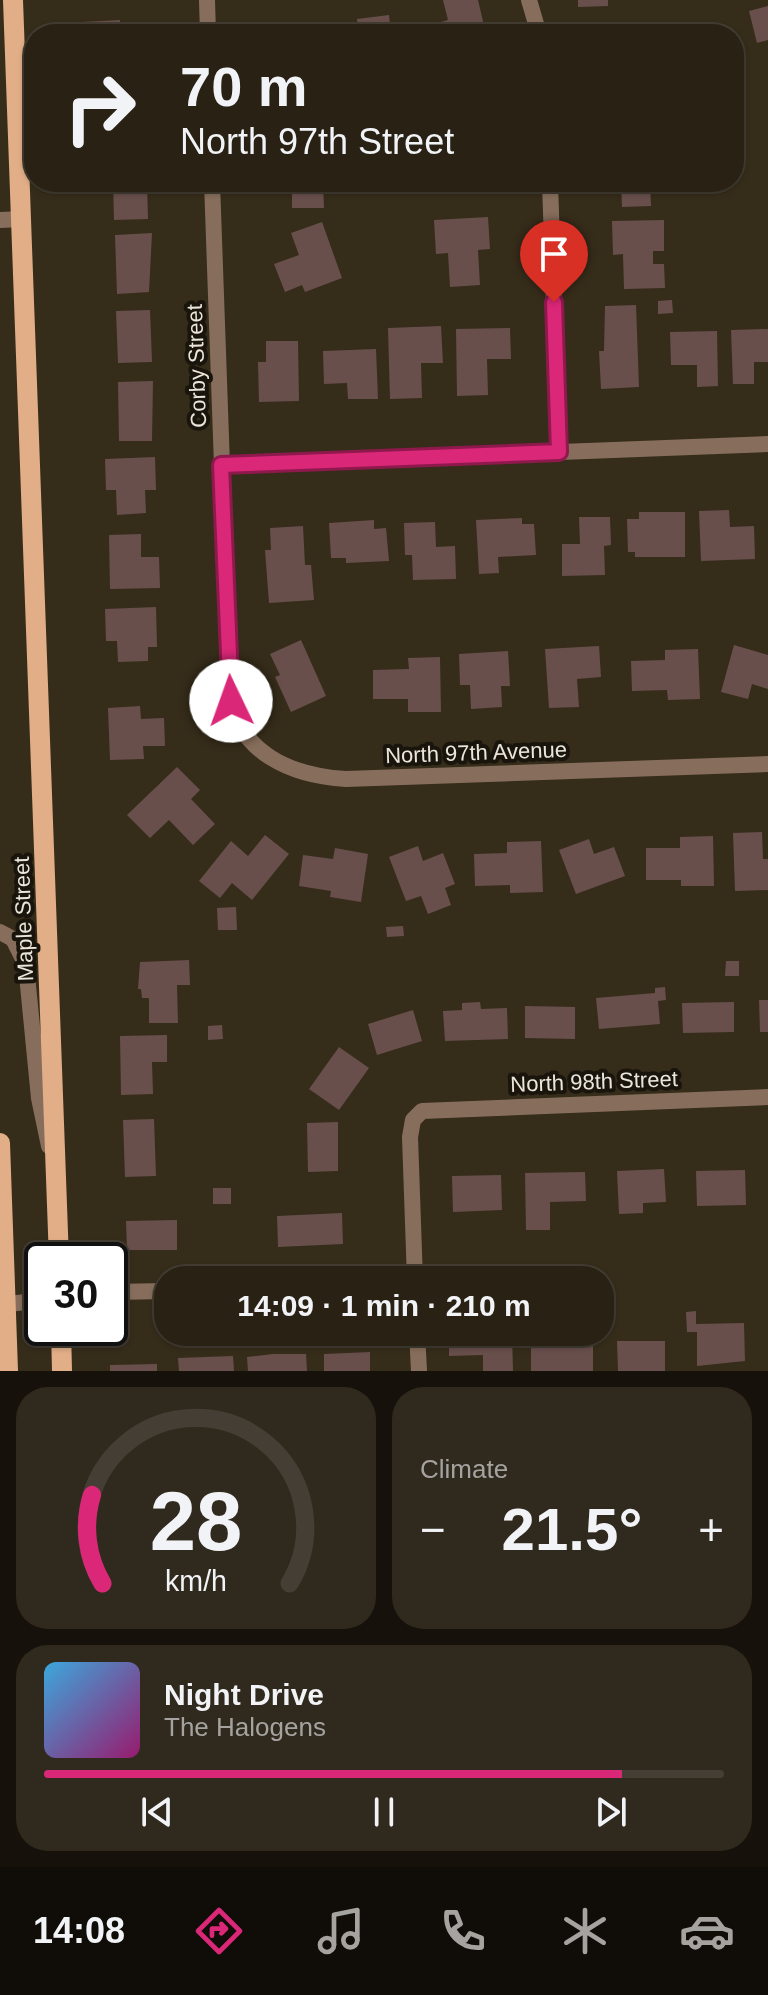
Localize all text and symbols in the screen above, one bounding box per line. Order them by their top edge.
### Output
text: 70 m [180,55,308,118]
icon: right [48,56,152,160]
text: North 97th Street [180,121,454,162]
pin [520,220,588,302]
icon: arrive [532,232,576,276]
street label: Corby Street [182,304,211,428]
position arrow [189,659,273,743]
street label: North 97th Avenue [385,737,567,768]
street label: Maple Street [9,856,38,982]
street label: North 98th Street [510,1066,678,1097]
speed limit sign: 30 [24,1242,128,1346]
text: 14:09 · 1 min · 210 m [237,1289,531,1322]
text: Climate [420,1454,508,1484]
text: 28 [150,1475,242,1568]
text: 21.5° [502,1496,642,1563]
text: − [420,1505,446,1554]
text: + [698,1505,724,1554]
text: km/h [165,1565,227,1597]
text: Night Drive [164,1678,324,1711]
text: The Halogens [164,1712,326,1742]
icon: previous [135,1790,179,1834]
icon: pause [362,1790,406,1834]
icon: next [589,1790,633,1834]
icon: directions [191,1903,247,1959]
icon: music [313,1903,369,1959]
icon: phone [435,1903,491,1959]
icon: climate [557,1903,613,1959]
icon: car [679,1903,735,1959]
text: 14:08 [33,1910,125,1951]

